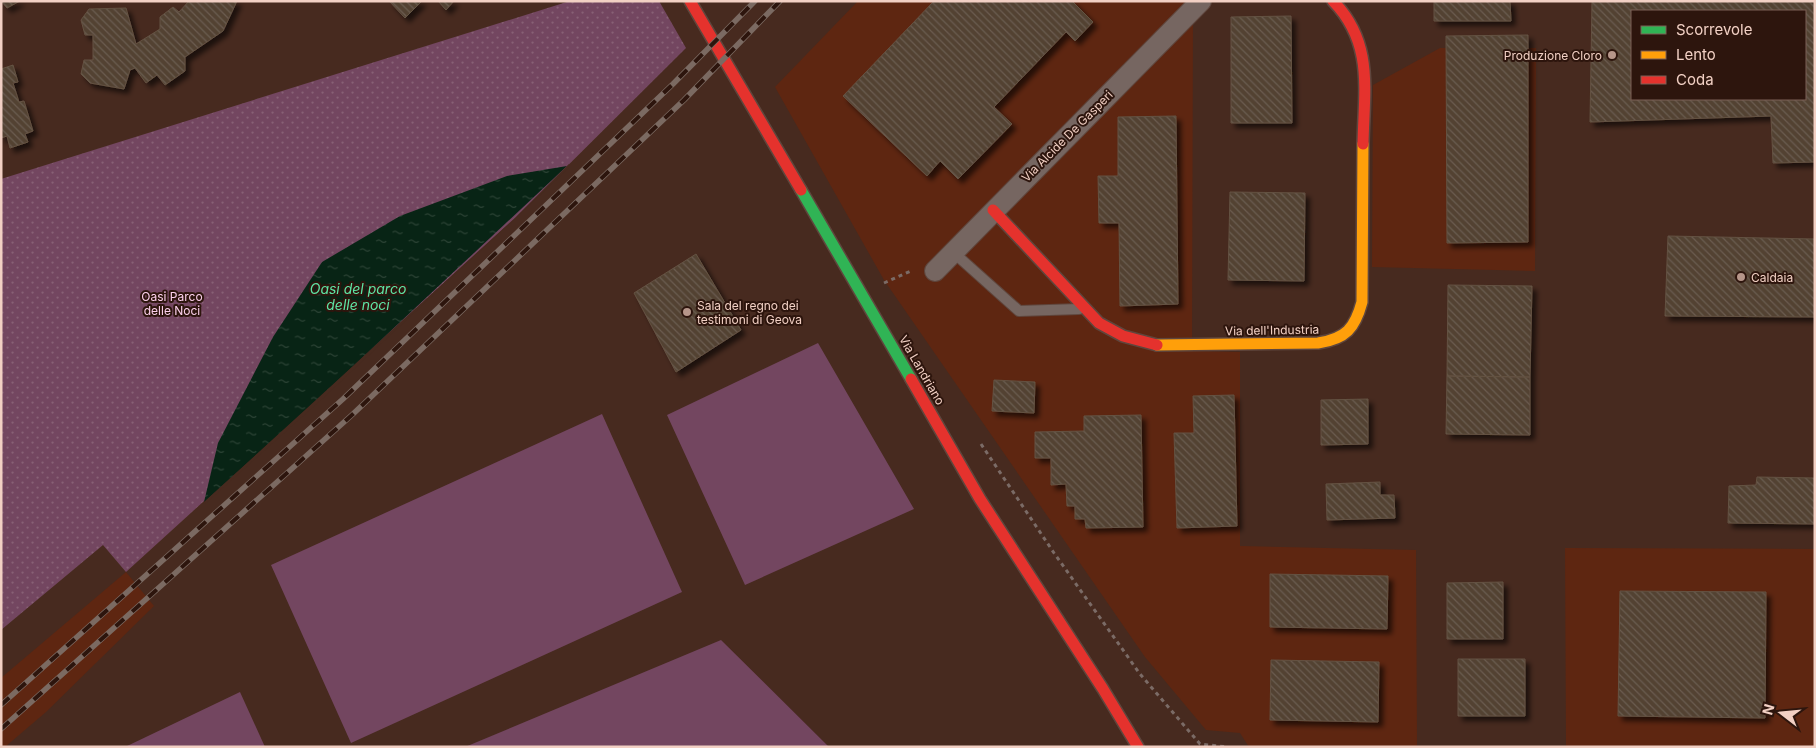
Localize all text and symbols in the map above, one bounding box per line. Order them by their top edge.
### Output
legend [1631,10,1806,100]
text: Scorrevole [1676,20,1752,39]
text: Lento [1676,45,1716,64]
place label: Produzione Cloro [1504,48,1602,63]
marker: Produzione Cloro [1606,49,1618,61]
text: Coda [1676,70,1714,89]
street label: Via Alcide De Gasperi [1018,87,1116,185]
place label: Caldaia [1751,270,1793,285]
marker: Caldaia [1735,271,1747,283]
water label: Oasi del parco delle noci [310,280,406,313]
park label: Oasi Parco delle Noci [141,289,203,318]
place label: Sala del regno dei testimoni di Geova [697,298,802,327]
marker: Sala del regno dei testimoni di Geova [681,306,693,318]
street label: Via dell'Industria [1225,322,1319,338]
street label: Via Landriano [896,333,948,407]
north arrow [1756,688,1806,738]
text: N [1758,702,1778,717]

